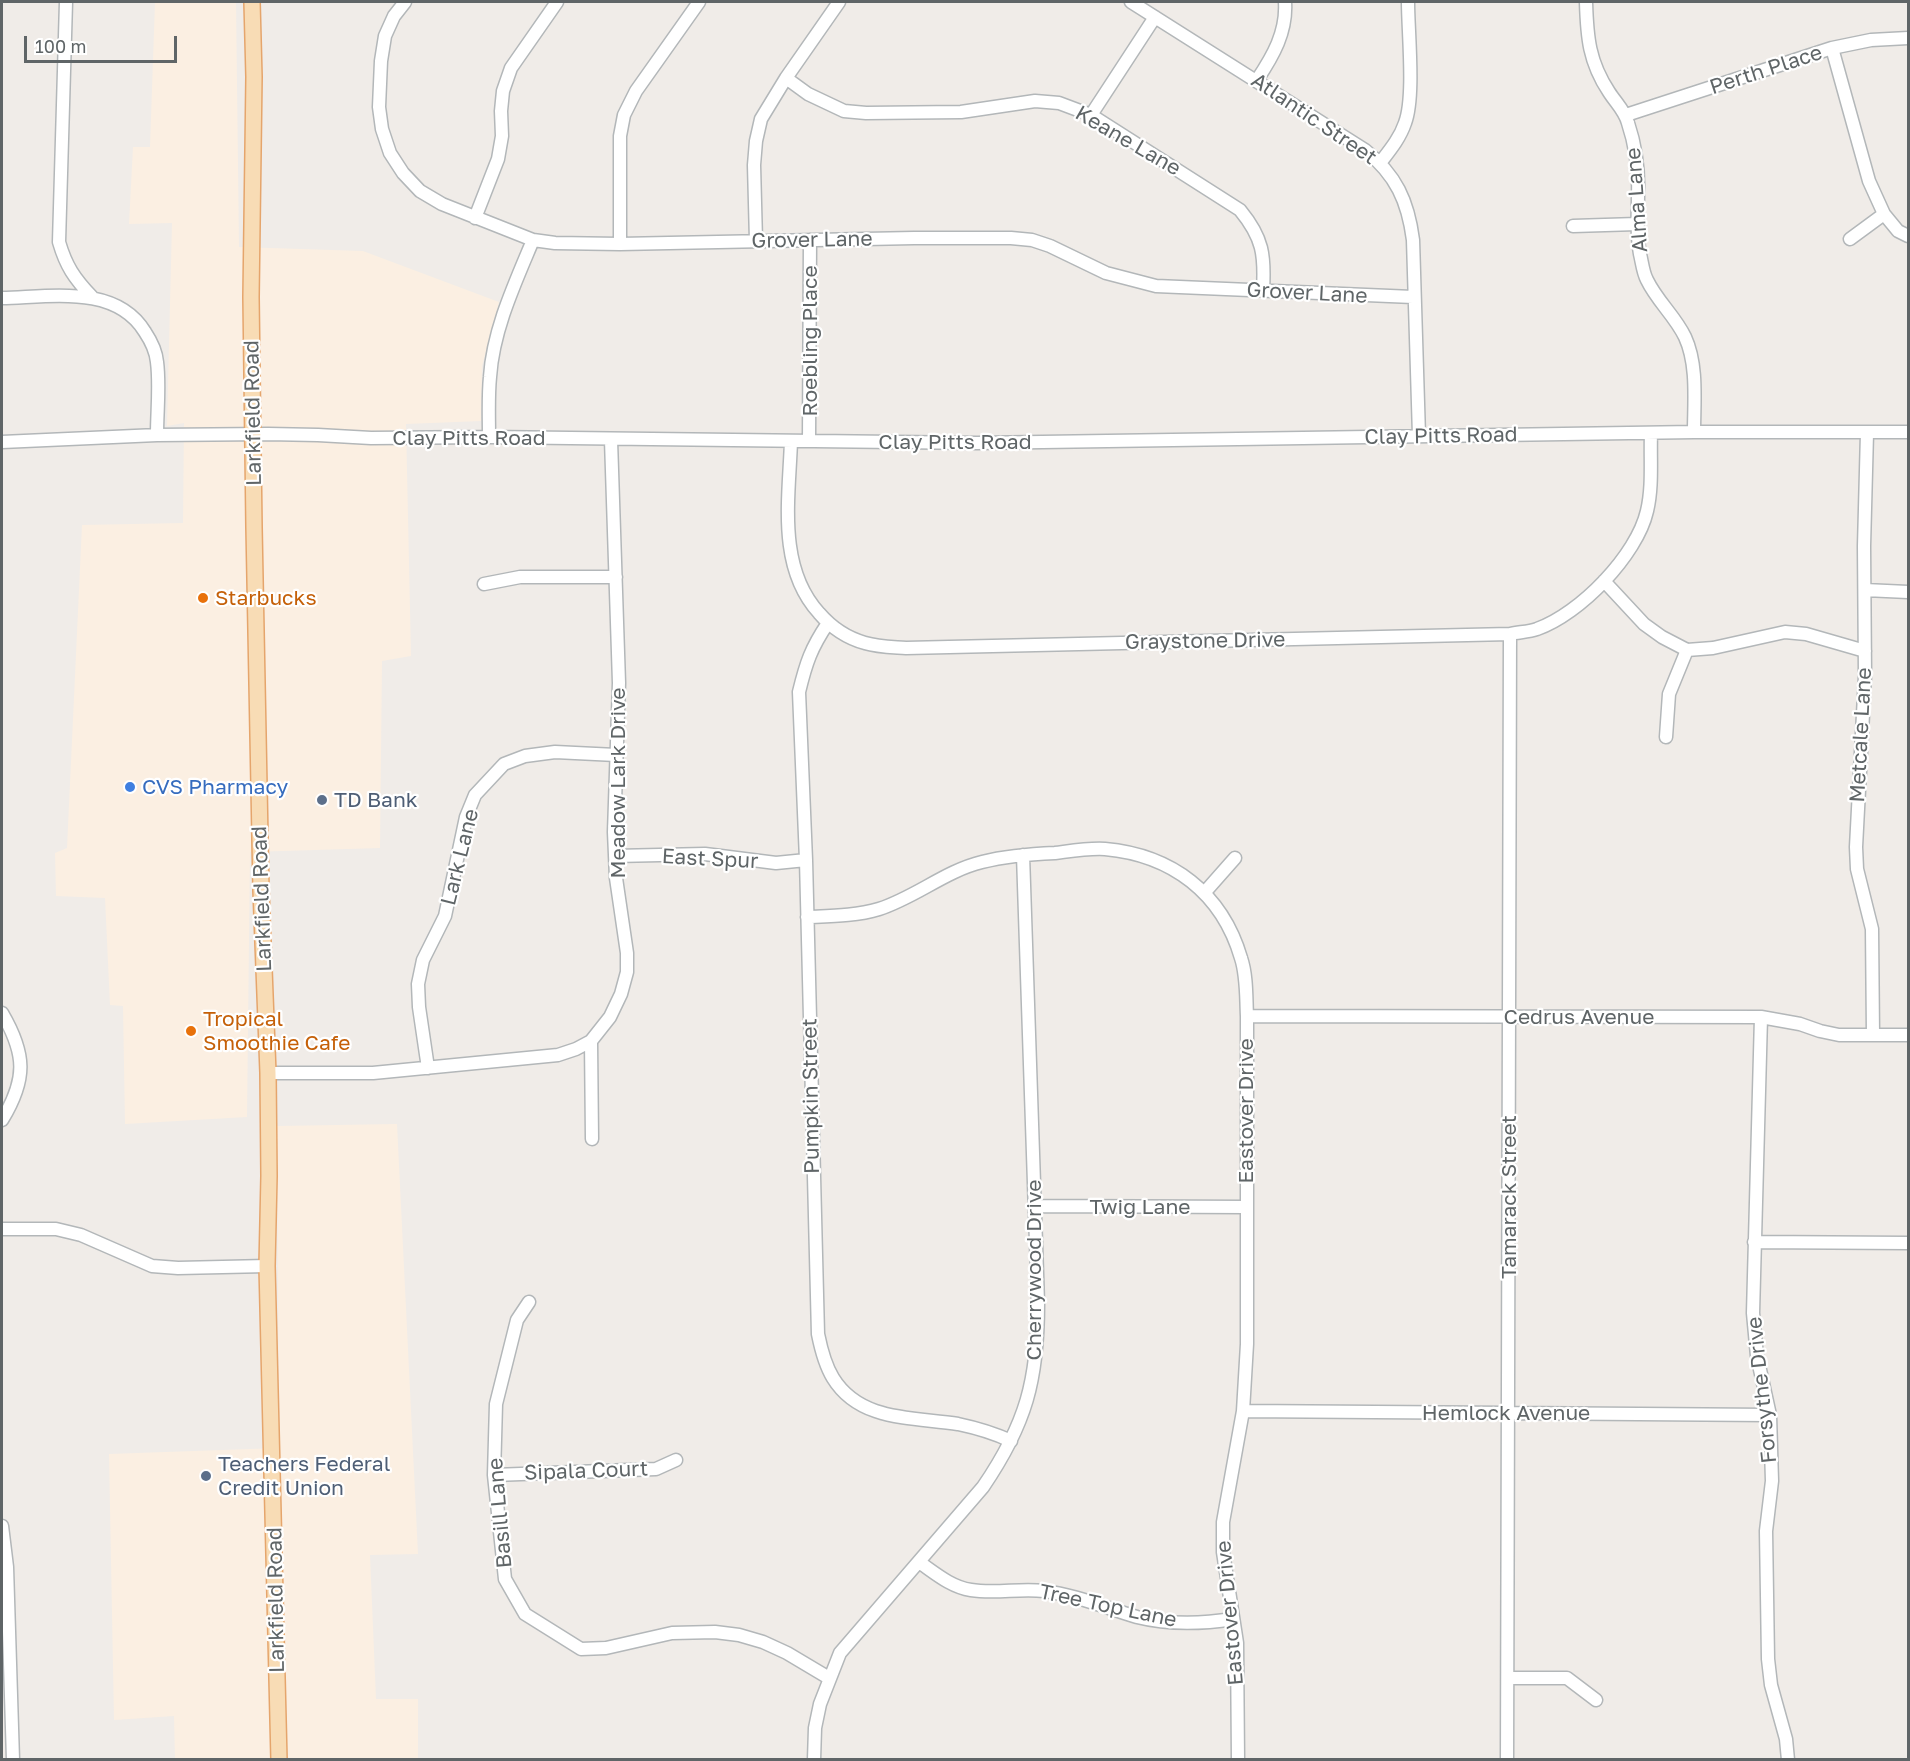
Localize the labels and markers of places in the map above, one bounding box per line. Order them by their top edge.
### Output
place label: Starbucks [215,585,317,611]
marker: Starbucks [196,591,210,605]
place label: CVS Pharmacy [142,774,288,800]
marker: CVS Pharmacy [123,780,137,794]
place label: TD Bank [334,787,418,813]
marker: TD Bank [315,793,329,807]
place label: Tropical Smoothie Cafe [203,1006,350,1056]
marker: Tropical Smoothie Cafe [184,1024,198,1038]
place label: Teachers Federal Credit Union [218,1451,390,1501]
marker: Teachers Federal Credit Union [199,1469,213,1483]

